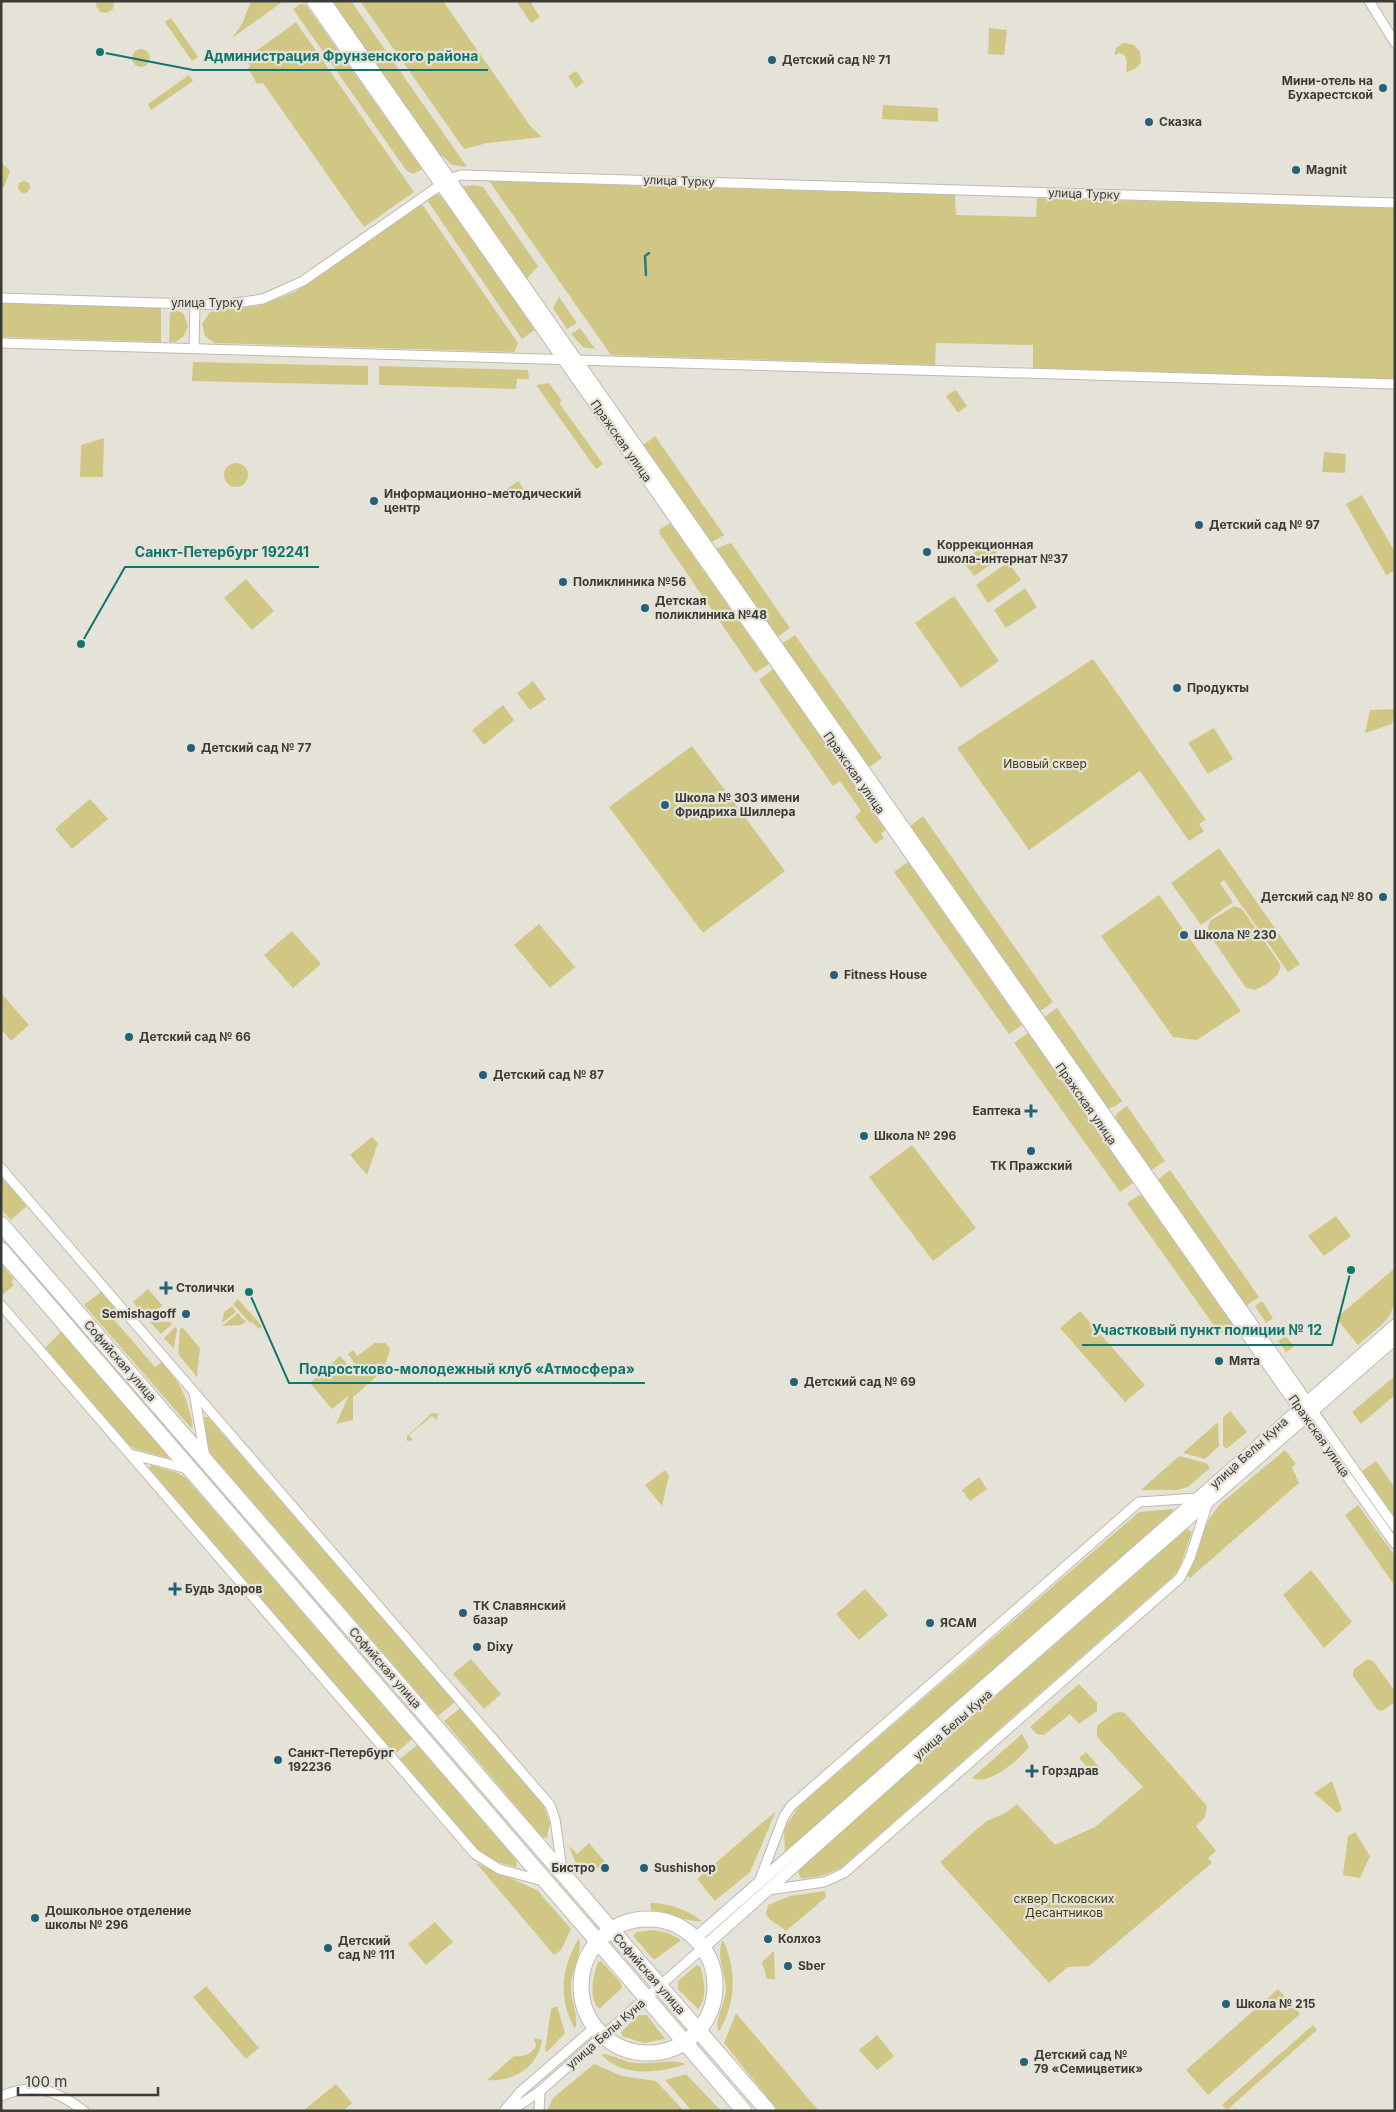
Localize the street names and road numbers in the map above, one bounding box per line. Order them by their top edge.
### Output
street label: улица Турку [643,172,715,189]
street label: улица Турку [1048,185,1120,202]
street label: улица Турку [171,295,243,310]
street label: Пражская улица [588,397,655,485]
street label: Пражская улица [821,729,888,817]
street label: Пражская улица [1053,1060,1120,1148]
street label: Софийская улица [81,1317,160,1404]
street label: Пражская улица [1286,1392,1353,1480]
street label: улица Белы Куна [1207,1414,1291,1491]
street label: Софийская улица [346,1624,425,1711]
street label: улица Белы Куна [910,1686,995,1763]
street label: Софийская улица [610,1930,689,2017]
street label: улица Белы Куна [563,1995,648,2072]

